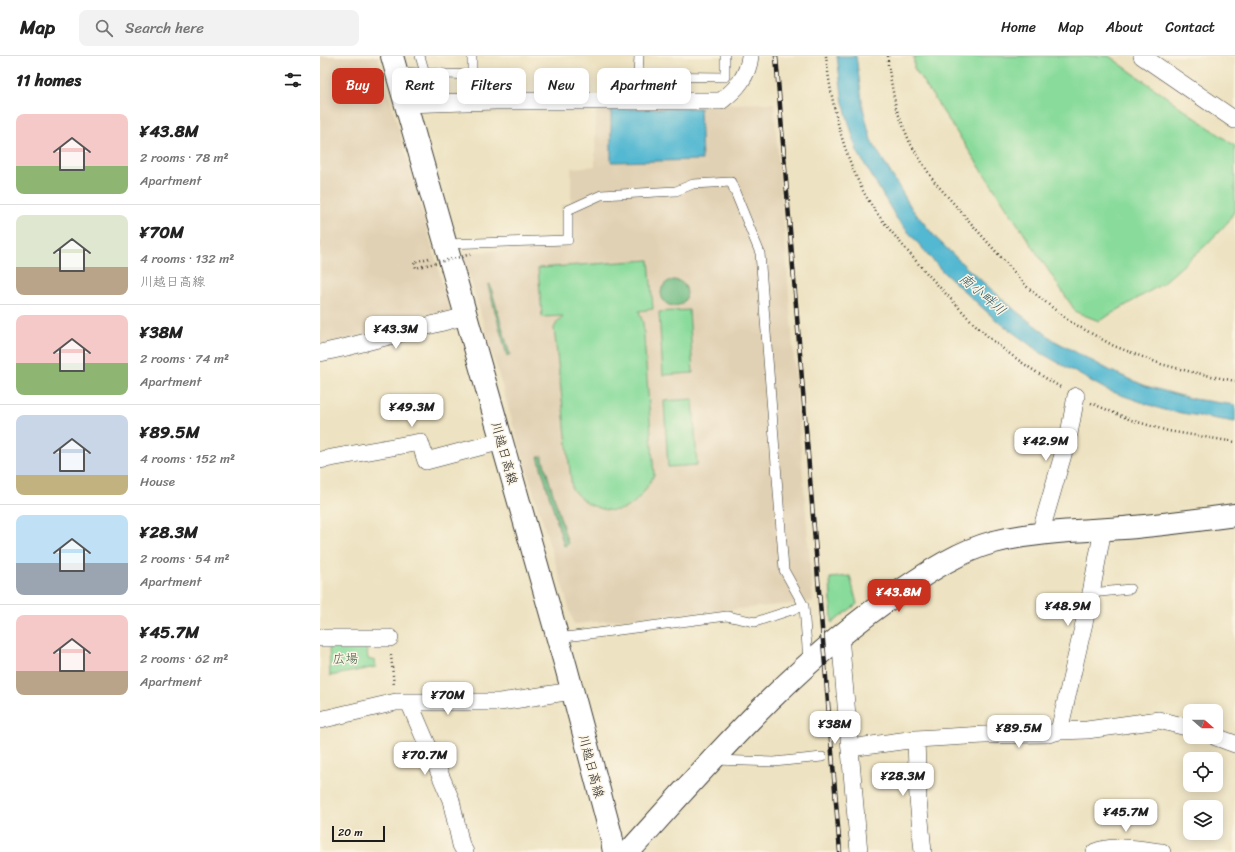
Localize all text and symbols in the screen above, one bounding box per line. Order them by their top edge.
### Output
search box [79,10,359,46]
text: Map [20,11,55,44]
text: Search here [125,15,204,41]
text: Home [1001,15,1036,40]
text: Map [1058,15,1084,40]
text: About [1106,15,1143,40]
text: Contact [1165,15,1215,40]
icon: search [93,17,115,39]
text: 11 homes [16,65,81,95]
chip: Buy [332,68,384,104]
chip: Rent [392,68,449,104]
chip: Filters [457,68,526,104]
chip: New [534,68,589,104]
chip: Apartment [597,68,691,104]
icon: filters [282,69,304,91]
text: ¥43.8M [140,116,199,146]
icon: home [48,130,96,178]
text: 2 rooms · 78 m² [140,146,229,169]
text: Apartment [140,169,201,192]
text: ¥70M [140,217,184,247]
icon: home [48,231,96,279]
text: 4 rooms · 132 m² [140,247,234,270]
water label: 南小畔川 [953,267,1012,322]
text: 川越日高線 [140,270,205,293]
pin: ¥43.3M [363,316,429,350]
text: ¥38M [140,317,183,347]
text: ¥43.3M [374,317,418,340]
icon: home [48,331,96,379]
text: 2 rooms · 74 m² [140,347,229,370]
text: Apartment [140,370,201,393]
pin: ¥49.3M [379,394,445,428]
text: ¥49.3M [390,395,435,418]
text: ¥89.5M [140,417,200,447]
street label: 川越日高線 [485,419,525,489]
pin: ¥42.9M [1013,428,1079,462]
text: ¥42.9M [1023,429,1069,452]
icon: home [48,431,96,479]
text: 4 rooms · 152 m² [140,447,235,470]
text: House [140,470,175,493]
text: ¥28.3M [140,517,198,547]
icon: home [48,531,96,579]
text: 2 rooms · 54 m² [140,547,230,570]
text: Apartment [140,570,201,593]
pin: ¥43.8M [866,579,932,613]
text: ¥43.8M [877,580,921,603]
pin: ¥48.9M [1035,593,1101,627]
text: ¥48.9M [1045,594,1091,617]
text: ¥45.7M [140,617,199,647]
icon: home [48,631,96,679]
text: 2 rooms · 62 m² [140,647,228,670]
park label: 広場 [332,647,358,670]
text: Apartment [140,670,201,693]
pin: ¥70M [424,682,472,716]
text: ¥70M [431,683,465,706]
north arrow [1183,704,1223,744]
map controls [1183,704,1223,840]
pin: ¥38M [811,711,859,745]
text: ¥38M [819,712,851,735]
pin: ¥89.5M [986,715,1052,749]
text: ¥89.5M [996,716,1042,739]
street label: 川越日高線 [572,732,611,801]
pin: ¥70.7M [392,742,458,776]
text: ¥70.7M [403,743,447,766]
button: locate [1183,752,1223,792]
pin: ¥28.3M [870,763,936,797]
text: ¥28.3M [881,764,925,787]
pin: ¥45.7M [1093,799,1159,833]
text: ¥45.7M [1103,800,1149,823]
button: layers [1183,800,1223,840]
text: 20 m [338,823,363,842]
scale bar [332,824,385,843]

